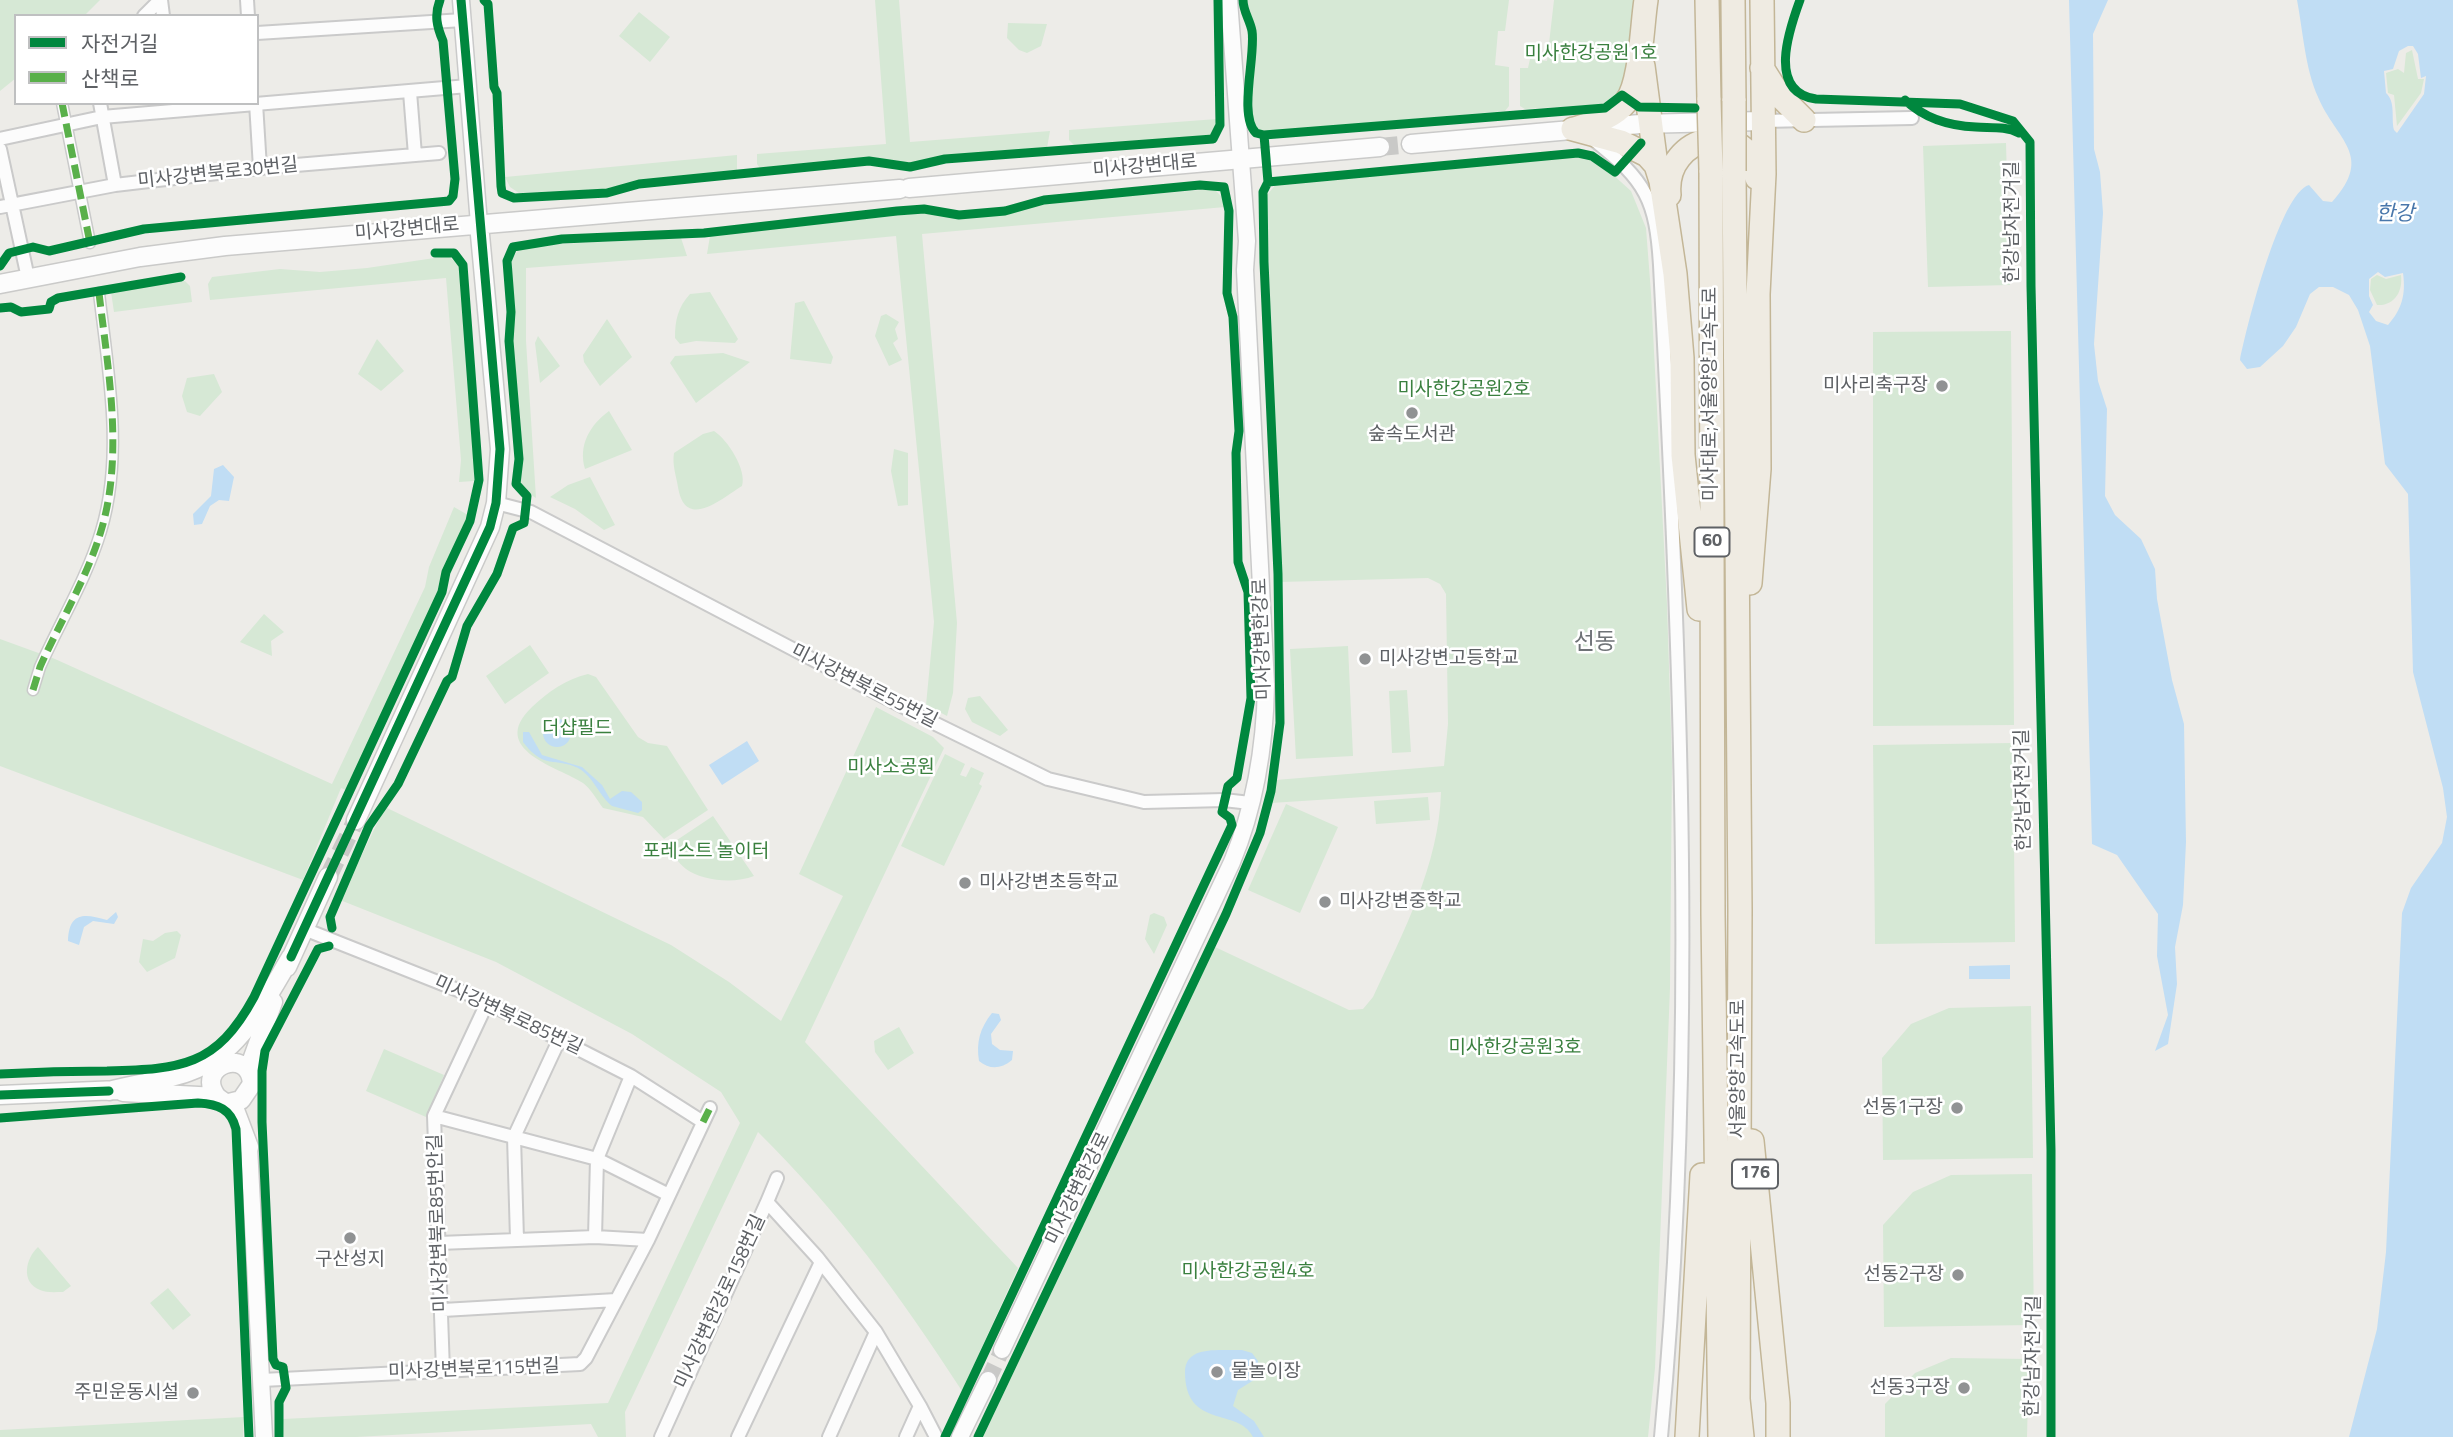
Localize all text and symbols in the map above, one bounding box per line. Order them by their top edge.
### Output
legend [14,14,259,105]
text: 자전거길 [81,27,158,59]
park label: 미사한강공원1호 [1525,43,1657,65]
text: 산책로 [81,62,139,94]
street label: 미사강변대로 [1092,151,1198,183]
street label: 미사강변북로30번길 [137,154,299,194]
street label: 한강남자전거길 [2002,161,2024,283]
water label: 한강 [2376,202,2414,228]
street label: 미사강변대로 [354,214,460,246]
street label: 미사대로;서울양양고속도로 [1700,287,1722,501]
place label: 미사리축구장 [1823,375,1928,397]
marker: 미사리축구장 [1934,378,1950,394]
park label: 미사한강공원2호 [1398,379,1530,401]
marker: 숲속도서관 [1404,405,1420,421]
place label: 숲속도서관 [1368,424,1456,446]
road number: 60 [1694,528,1730,556]
street label: 미사강변한강로 [1249,577,1277,701]
district label: 선동 [1574,629,1616,657]
street label: 미사강변북로55번길 [787,640,941,734]
place label: 미사강변고등학교 [1379,648,1519,670]
marker: 미사강변고등학교 [1357,651,1373,667]
park label: 더샵필드 [542,718,612,740]
street label: 한강남자전거길 [2012,729,2036,851]
park label: 미사소공원 [847,757,935,779]
park label: 포레스트 놀이터 [643,841,769,863]
place label: 미사강변초등학교 [979,872,1119,894]
marker: 미사강변초등학교 [957,875,973,891]
place label: 미사강변중학교 [1339,891,1461,913]
marker: 미사강변중학교 [1317,894,1333,910]
street label: 미사강변북로85번길 [430,972,586,1060]
street label: 서울양양고속도로 [1728,999,1750,1139]
park label: 미사한강공원3호 [1449,1037,1581,1059]
place label: 선동1구장 [1862,1097,1943,1119]
marker: 선동1구장 [1949,1100,1965,1116]
street label: 미사강변한강로 [1042,1129,1116,1249]
street label: 미사강변북로85번안길 [424,1133,454,1313]
road number: 176 [1732,1160,1778,1189]
street label: 미사강변한강로158번길 [671,1211,771,1393]
marker: 구산성지 [342,1230,358,1246]
place label: 구산성지 [315,1249,385,1271]
park label: 미사한강공원4호 [1182,1261,1314,1283]
place label: 선동2구장 [1863,1264,1944,1286]
marker: 선동2구장 [1950,1267,1966,1283]
street label: 한강남자전거길 [2022,1295,2046,1417]
street label: 미사강변북로115번길 [388,1356,560,1384]
place label: 물놀이장 [1231,1361,1301,1383]
marker: 물놀이장 [1209,1364,1225,1380]
place label: 선동3구장 [1869,1377,1950,1399]
marker: 선동3구장 [1956,1380,1972,1396]
place label: 주민운동시설 [74,1382,179,1404]
marker: 주민운동시설 [185,1385,201,1401]

